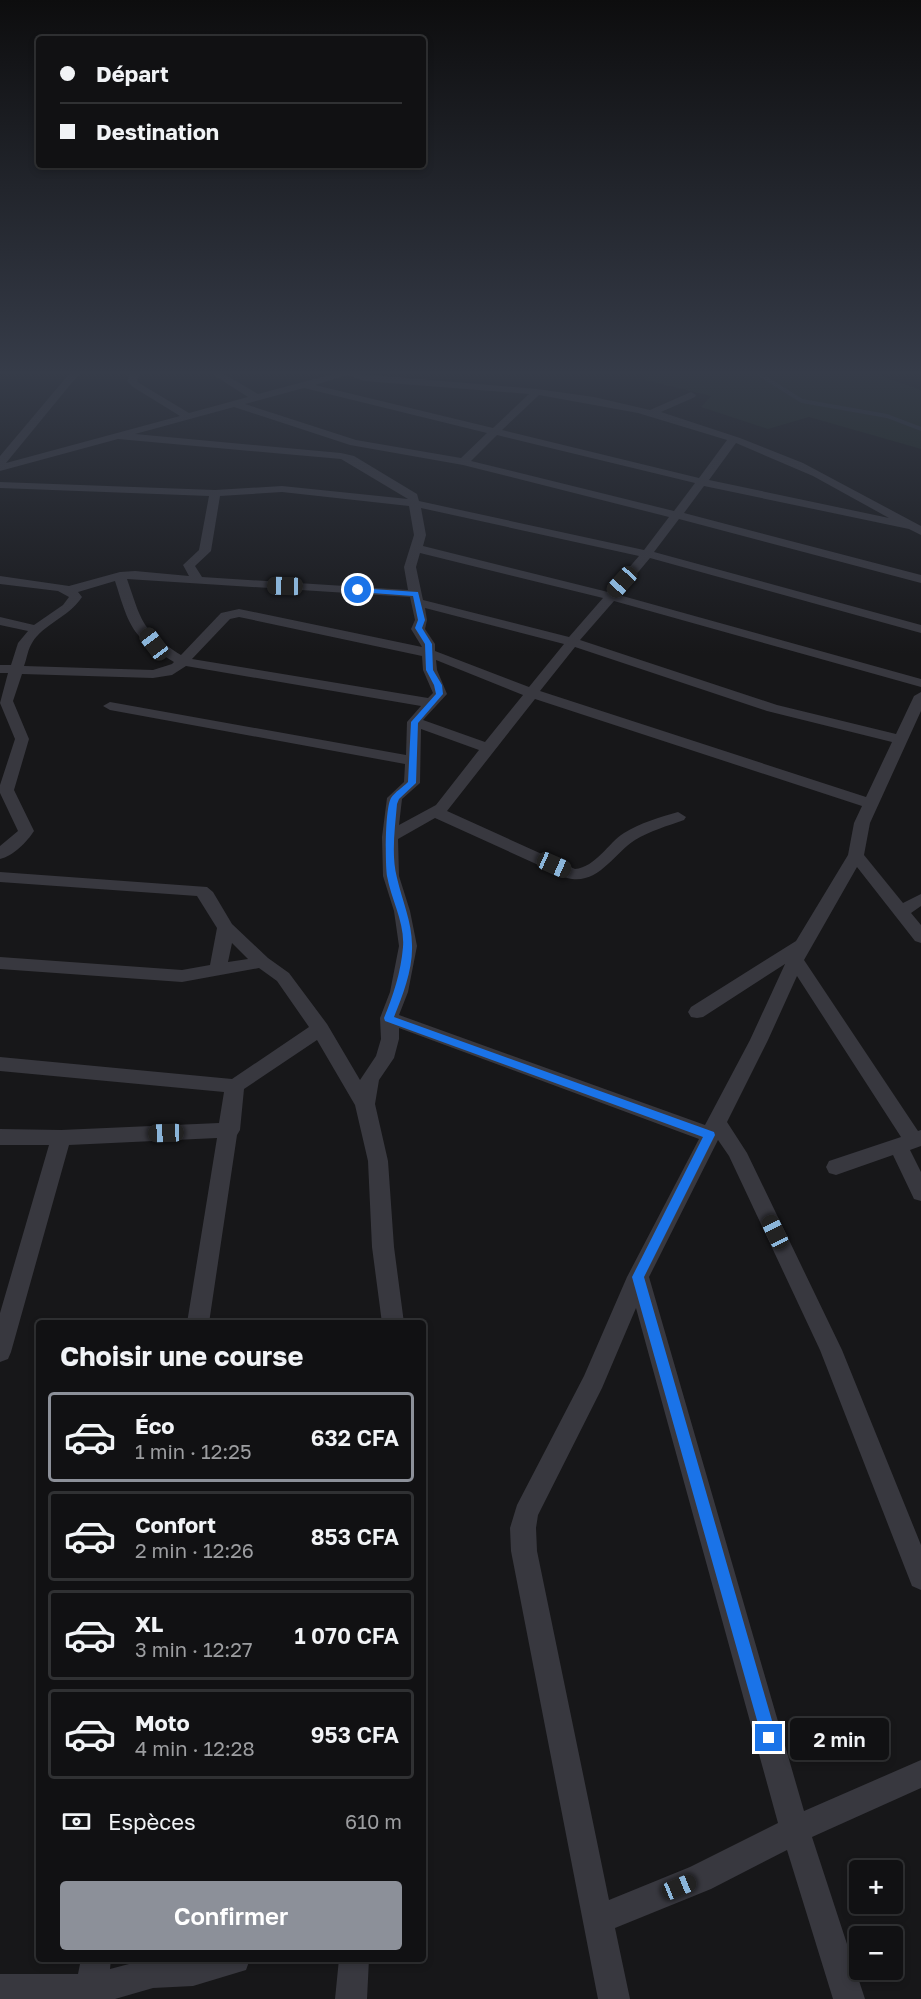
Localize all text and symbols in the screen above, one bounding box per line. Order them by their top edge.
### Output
text: Départ [96,60,169,87]
text: Destination [96,118,219,145]
car [603,563,641,601]
route start [344,576,371,603]
car [267,577,303,595]
car [136,624,172,664]
car [534,849,574,881]
car [148,1123,184,1143]
car [759,1212,791,1252]
text: Choisir une course [60,1340,303,1372]
icon: car [63,1410,117,1464]
text: Éco [135,1412,174,1439]
text: 632 CFA [311,1424,399,1451]
text: 1 min · 12:25 [135,1439,252,1463]
icon: car [63,1509,117,1563]
text: Confort [135,1511,216,1538]
text: 853 CFA [311,1523,399,1550]
text: 2 min · 12:26 [135,1538,254,1562]
icon: car [63,1608,117,1662]
text: XL [135,1610,163,1637]
text: 1 070 CFA [294,1622,399,1649]
text: 3 min · 12:27 [135,1637,253,1661]
icon: car [63,1707,117,1761]
text: Moto [135,1709,190,1736]
callout: 2 min [790,1717,889,1759]
text: 953 CFA [311,1721,399,1748]
route end [755,1724,782,1751]
text: 2 min [814,1727,866,1751]
text: 4 min · 12:28 [135,1736,255,1760]
icon: cash [60,1805,93,1838]
text: Espèces [108,1808,196,1835]
text: 610 m [345,1809,402,1833]
map controls [849,1860,903,1980]
button: + [849,1860,903,1914]
car [659,1872,699,1902]
button: Confirmer [60,1881,402,1950]
button: − [849,1926,903,1980]

